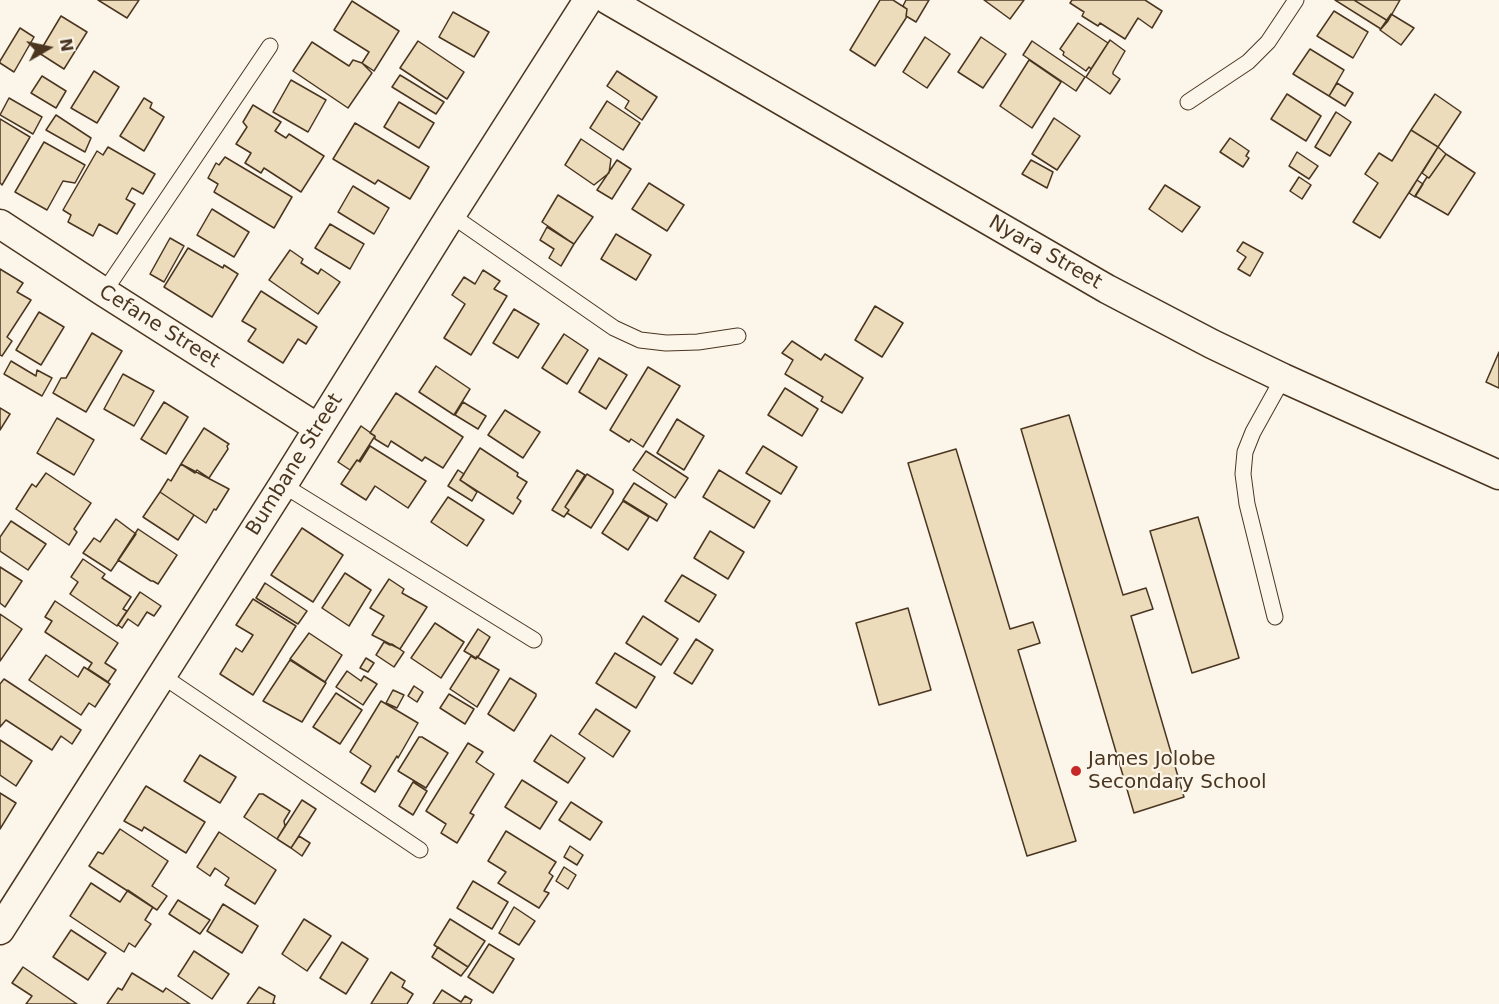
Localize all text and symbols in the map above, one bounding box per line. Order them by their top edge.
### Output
north arrow [18,18,78,78]
text: N [56,37,77,53]
street label: Nyara Street [984,211,1106,295]
street label: Cefane Street [94,280,224,374]
street label: Bumbane Street [242,390,348,540]
place label: James Jolobe Secondary School [1088,748,1267,795]
marker: James Jolobe Secondary School [1069,764,1083,778]

